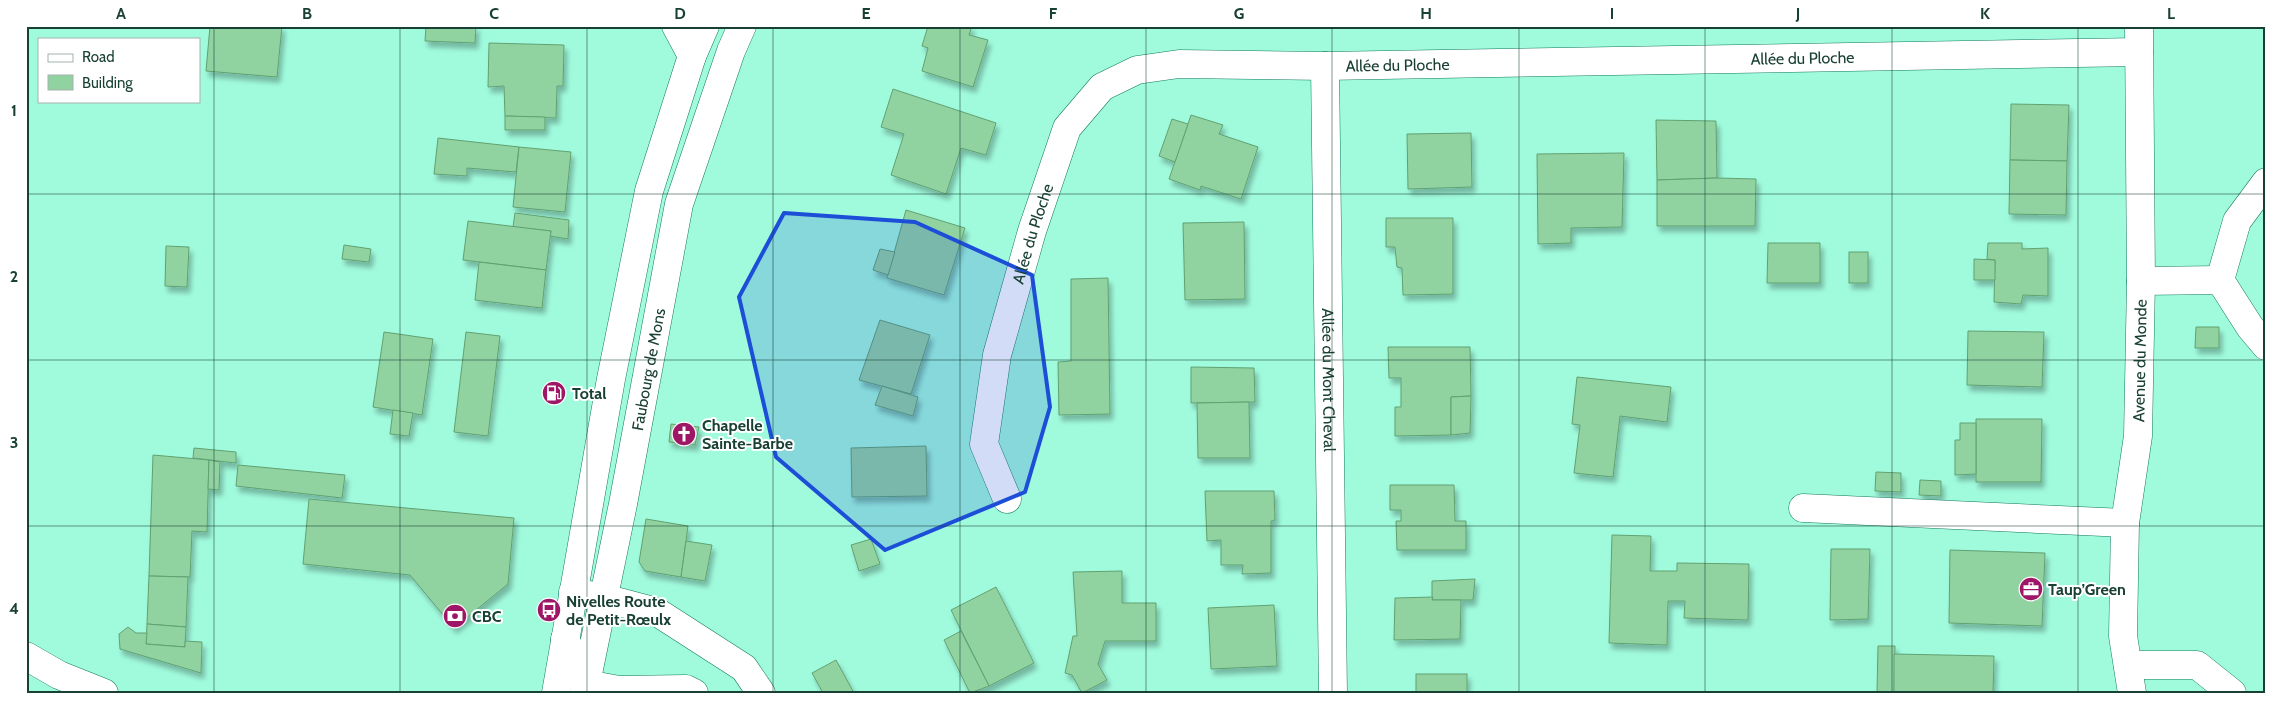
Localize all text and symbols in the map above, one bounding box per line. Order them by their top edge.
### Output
text: A [116,4,126,23]
text: B [302,4,312,23]
text: C [489,4,499,23]
text: D [674,4,686,23]
text: E [861,4,871,23]
text: F [1049,4,1058,23]
text: G [1234,4,1244,23]
text: H [1420,4,1432,23]
text: I [1610,4,1614,23]
text: J [1795,4,1800,23]
text: K [1980,4,1990,23]
text: L [2167,4,2175,23]
legend [38,38,200,102]
text: Road [82,48,115,66]
street label: Allée du Ploche [1750,48,1855,69]
street label: Allée du Ploche [1345,55,1450,76]
text: Building [82,74,133,92]
text: 1 [11,101,17,120]
street label: Allée du Ploche [1009,181,1057,286]
text: 2 [10,267,18,286]
street label: Avenue du Monde [2129,299,2151,422]
street label: Faubourg de Mons [628,306,669,432]
street label: Allée du Mont Cheval [1318,308,1339,452]
fuel station icon: Total [541,380,567,406]
place label: Total [572,384,606,403]
place label: Chapelle Sainte-Barbe [702,416,793,453]
church icon: Chapelle Sainte-Barbe [671,421,697,447]
text: 3 [10,433,18,452]
office icon: Taup’Green [2018,576,2044,602]
place label: Taup’Green [2048,580,2126,599]
place label: Nivelles Route de Petit-Rœulx [566,592,671,629]
bus stop icon: Nivelles Route de Petit-Rœulx [536,597,562,623]
text: 4 [9,599,19,618]
bank icon: CBC [442,603,468,629]
place label: CBC [472,607,502,626]

